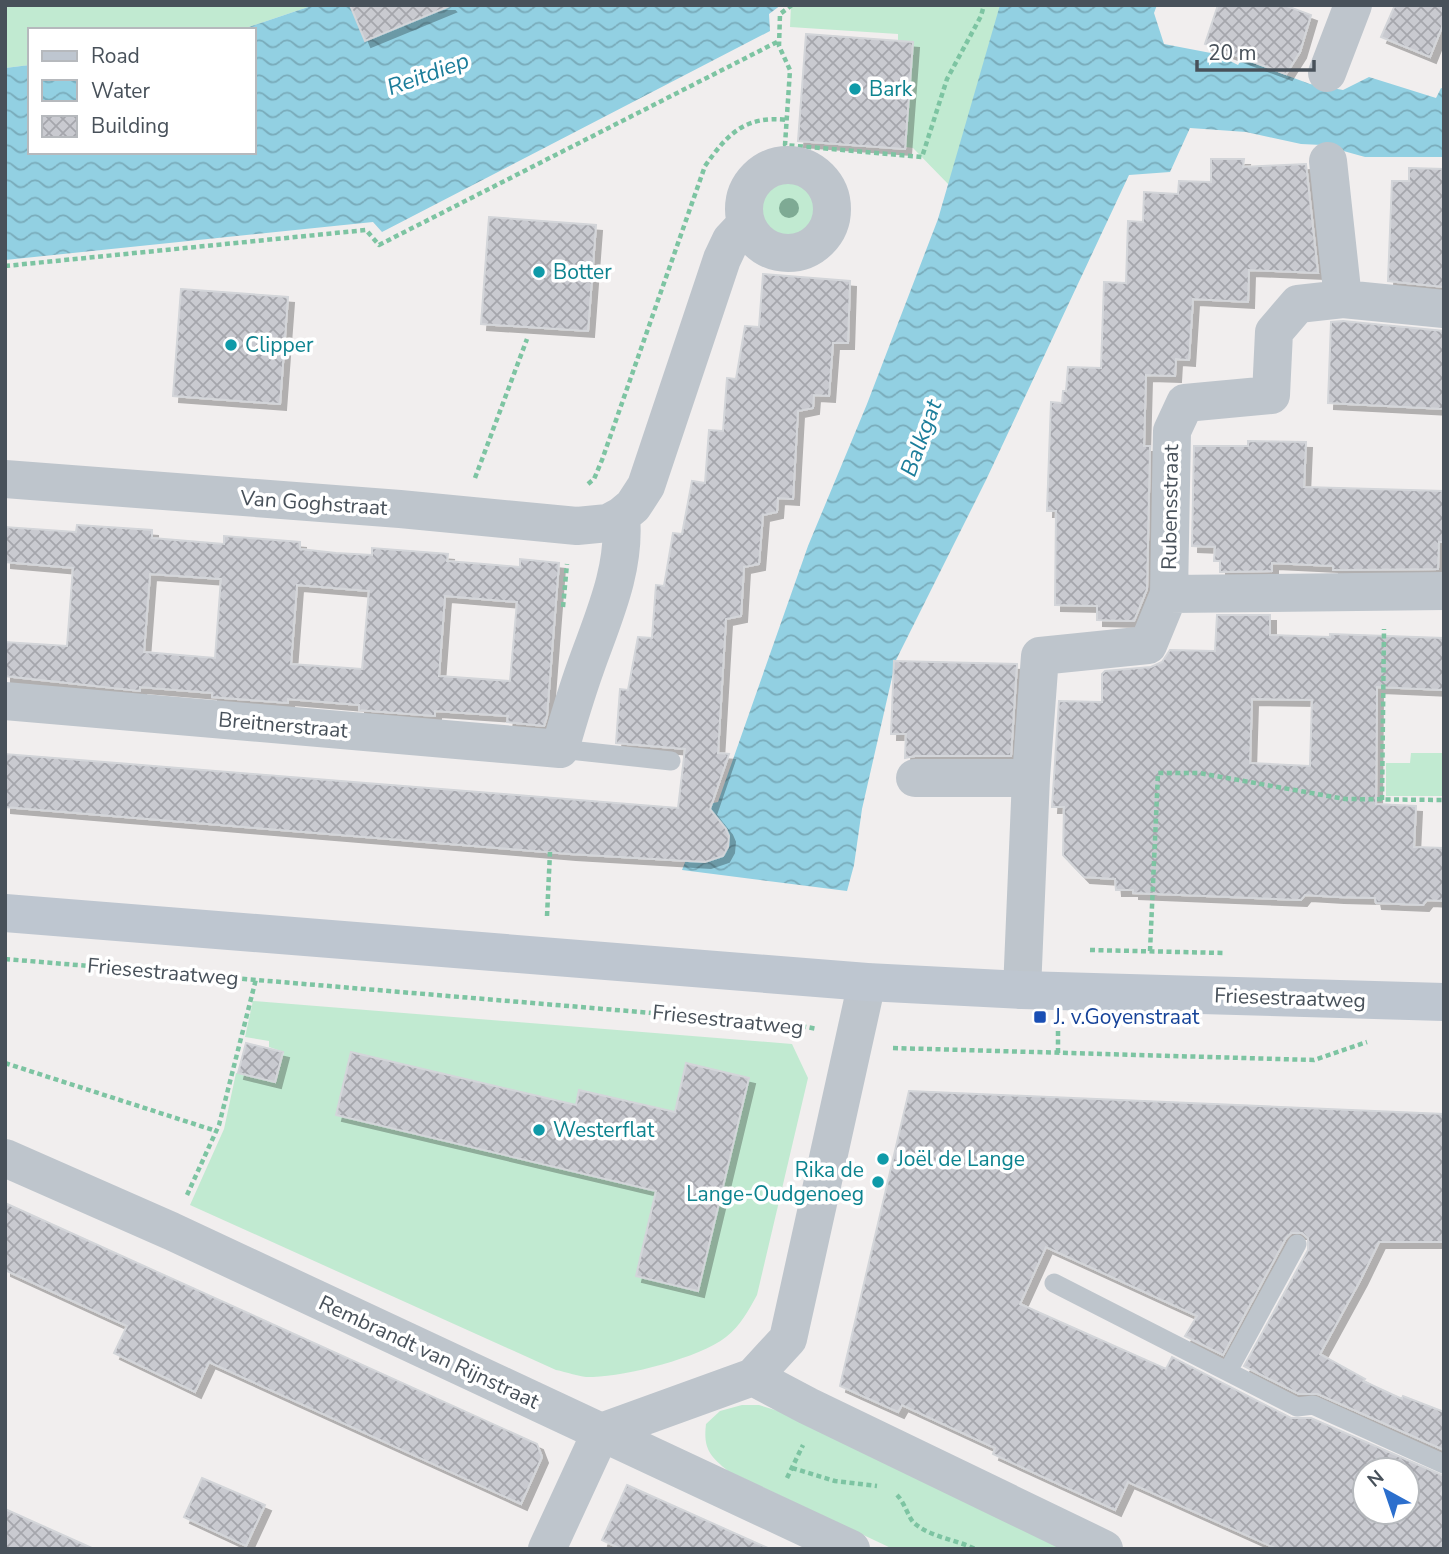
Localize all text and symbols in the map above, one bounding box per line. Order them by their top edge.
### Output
legend [28,28,256,154]
scale bar [1197,28,1314,72]
text: 20 m [1208,39,1257,67]
text: Road [91,42,140,70]
water label: Reitdiep [383,45,473,103]
place label: Bark [869,75,913,103]
text: Water [91,77,150,105]
marker: Bark [847,81,863,97]
text: Building [91,112,169,140]
place label: Botter [553,258,612,286]
marker: Botter [531,264,547,280]
place label: Clipper [245,331,314,359]
marker: Clipper [223,337,239,353]
water label: Balkgat [893,394,949,481]
street label: Rubensstraat [1155,443,1185,570]
street label: Van Goghstraat [239,484,389,522]
street label: Breitnerstraat [217,705,350,745]
street label: Friesestraatweg [86,951,240,993]
street label: Friesestraatweg [1214,981,1366,1015]
street label: Friesestraatweg [651,998,805,1042]
place label: J. v.Goyenstraat [1053,1003,1200,1031]
marker: J. v.Goyenstraat [1032,1009,1048,1025]
place label: Westerflat [553,1116,655,1144]
marker: Westerflat [531,1122,547,1138]
place label: Joël de Lange [896,1145,1025,1173]
marker: Joël de Lange [875,1151,891,1167]
place label: Rika de Lange-Oudgenoeg [686,1156,864,1208]
marker: Rika de Lange-Oudgenoeg [870,1174,886,1190]
street label: Rembrandt van Rijnstraat [314,1289,544,1416]
north arrow [1351,1456,1421,1526]
text: N [1362,1464,1390,1493]

